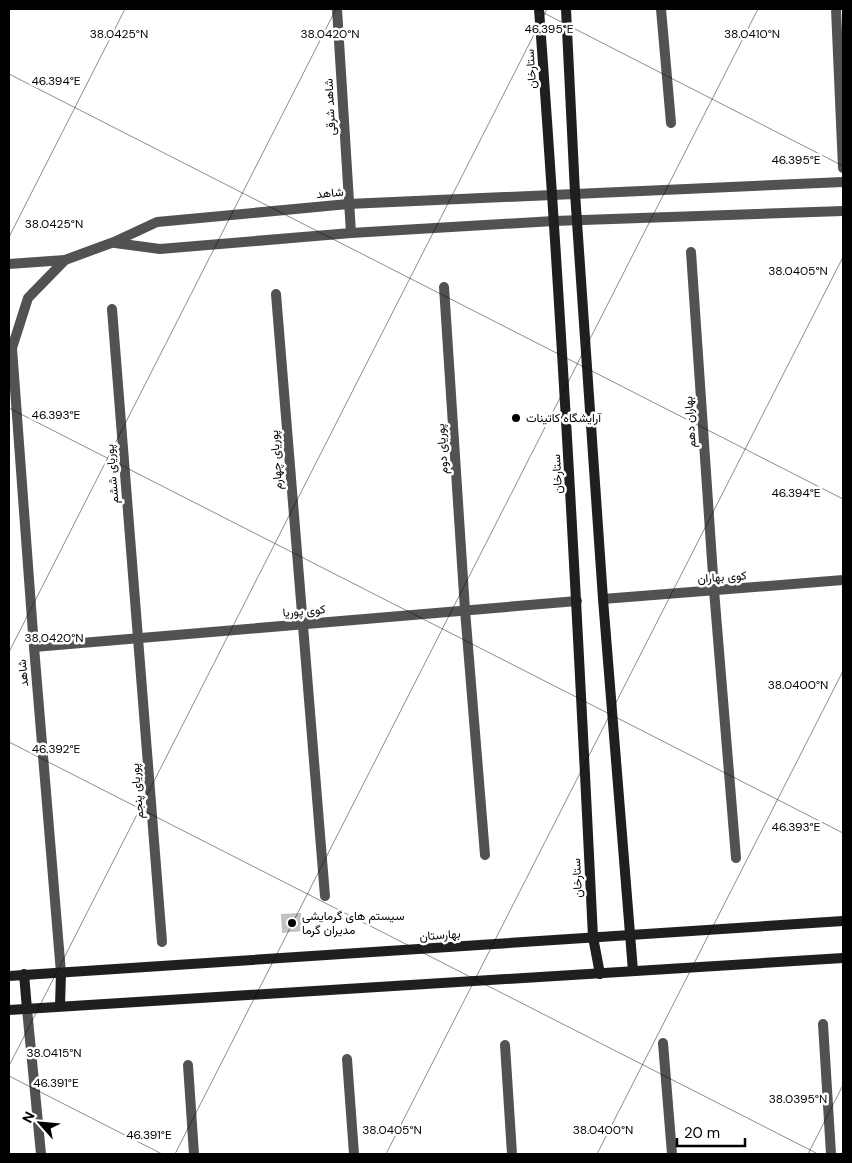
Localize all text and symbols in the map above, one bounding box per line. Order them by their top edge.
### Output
text: 46.395°E [524,21,574,37]
text: 38.0425°N [90,26,148,42]
text: 38.0420°N [300,26,360,42]
text: 38.0410°N [724,26,780,42]
street label: ستارخان [522,49,540,89]
text: 46.394°E [31,73,81,89]
street label: شاهد شرقی [321,78,339,136]
text: 46.395°E [771,152,821,168]
street label: شاهد [316,184,344,202]
text: 38.0425°N [25,216,83,232]
text: 38.0405°N [768,263,828,279]
street label: بهاران دهم [680,396,700,448]
text: 46.393°E [32,407,81,423]
place label: آرایشگاه کاتینات [526,410,602,426]
marker: آرایشگاه کاتینات [510,412,522,424]
street label: پوریای دوم [432,423,452,475]
street label: پوریای چهارم [266,430,286,490]
street label: پوریای ششم [101,444,123,504]
street label: ستارخان [548,454,566,494]
text: 46.394°E [771,485,821,501]
street label: کوی بهاران [697,567,747,587]
street label: کوی پوریا [282,601,326,621]
text: 38.0420°N [24,630,84,646]
street label: شاهد [14,659,32,687]
text: 38.0400°N [768,677,828,693]
text: 46.392°E [32,741,81,757]
street label: پوریای پنجم [127,762,147,820]
text: 46.393°E [772,819,821,835]
street label: ستارخان [568,858,586,898]
place label: سیستم های گرمایشی مدیران گرما [302,908,404,938]
marker: سیستم های گرمایشی مدیران گرما [286,917,298,929]
street label: بهارستان [419,926,461,944]
text: 38.0415°N [26,1045,82,1061]
text: 46.391°E [33,1075,79,1091]
text: 38.0395°N [769,1091,827,1107]
north arrow [15,1098,65,1148]
text: N [18,1108,39,1126]
scale bar [677,1116,744,1148]
text: 38.0405°N [362,1122,422,1138]
text: 38.0400°N [573,1122,633,1138]
text: 20 m [684,1123,720,1143]
text: 46.391°E [126,1127,172,1143]

